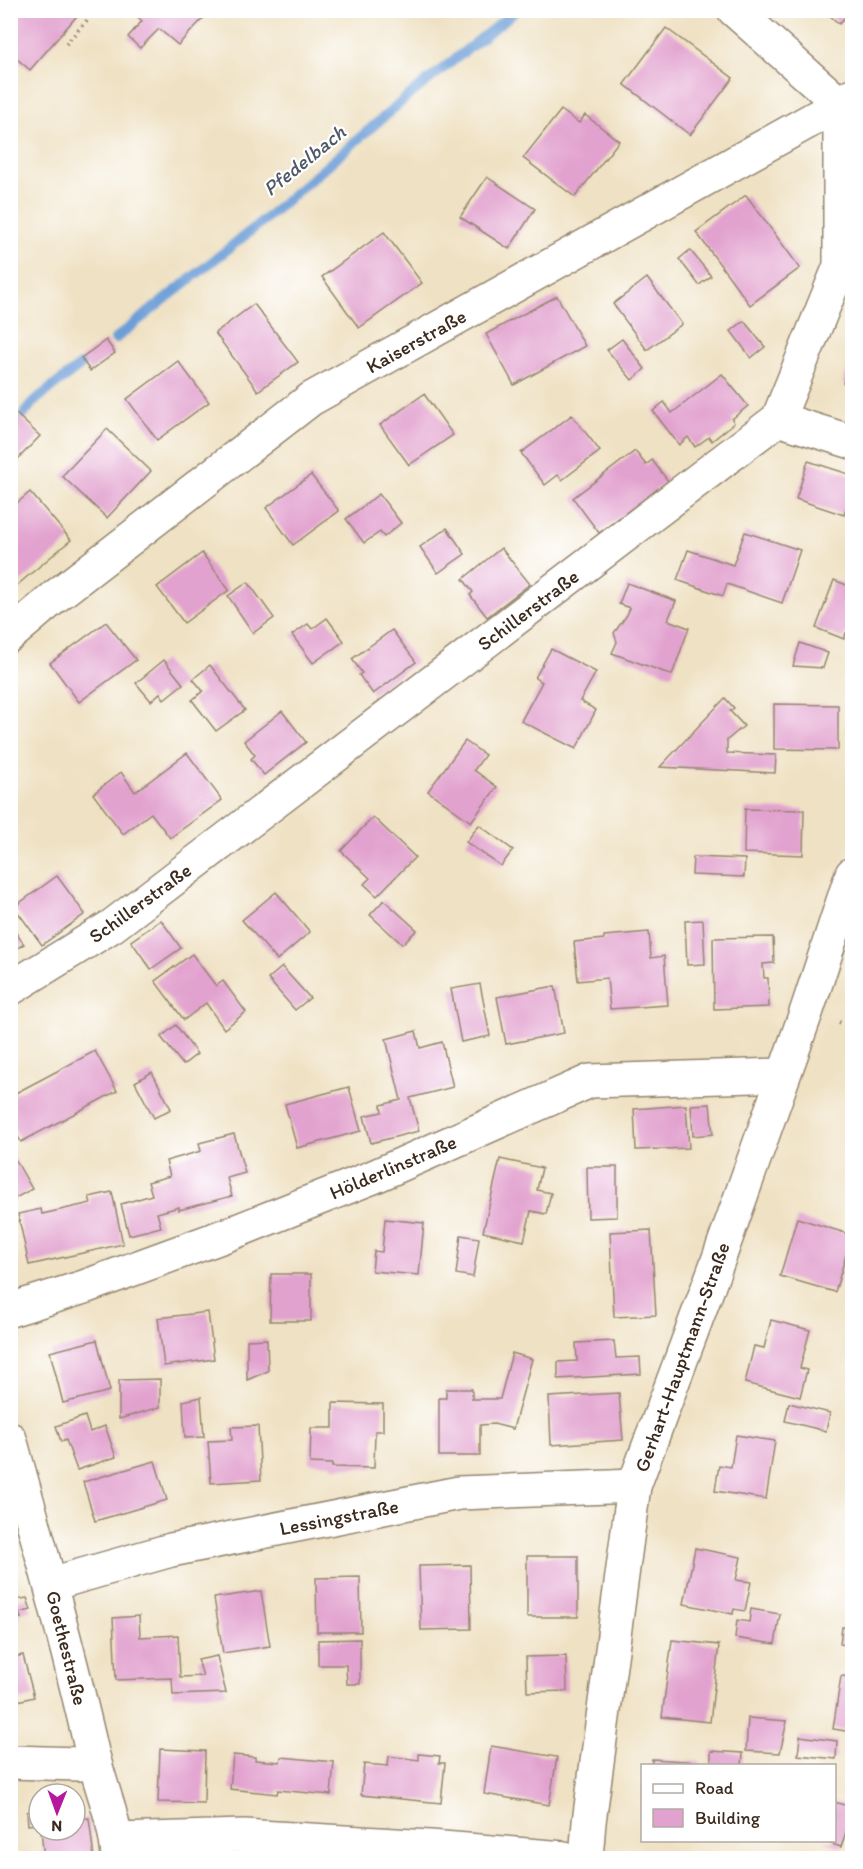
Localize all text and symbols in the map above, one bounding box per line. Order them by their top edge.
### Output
water label: Pfedelbach [258,119,351,201]
street label: Kaiserstraße [362,304,470,378]
street label: Schillerstraße [473,564,583,656]
street label: Schillerstraße [84,858,196,948]
street label: Hölderlinstraße [326,1129,460,1205]
street label: Gerhart-Hauptmann-Straße [629,1239,735,1475]
street label: Lessingstraße [277,1494,401,1540]
street label: Goethestraße [41,1588,93,1708]
legend [641,1764,836,1842]
text: Road [695,1777,734,1799]
north arrow [27,1782,87,1842]
text: Building [695,1807,761,1829]
text: N [51,1817,62,1836]

